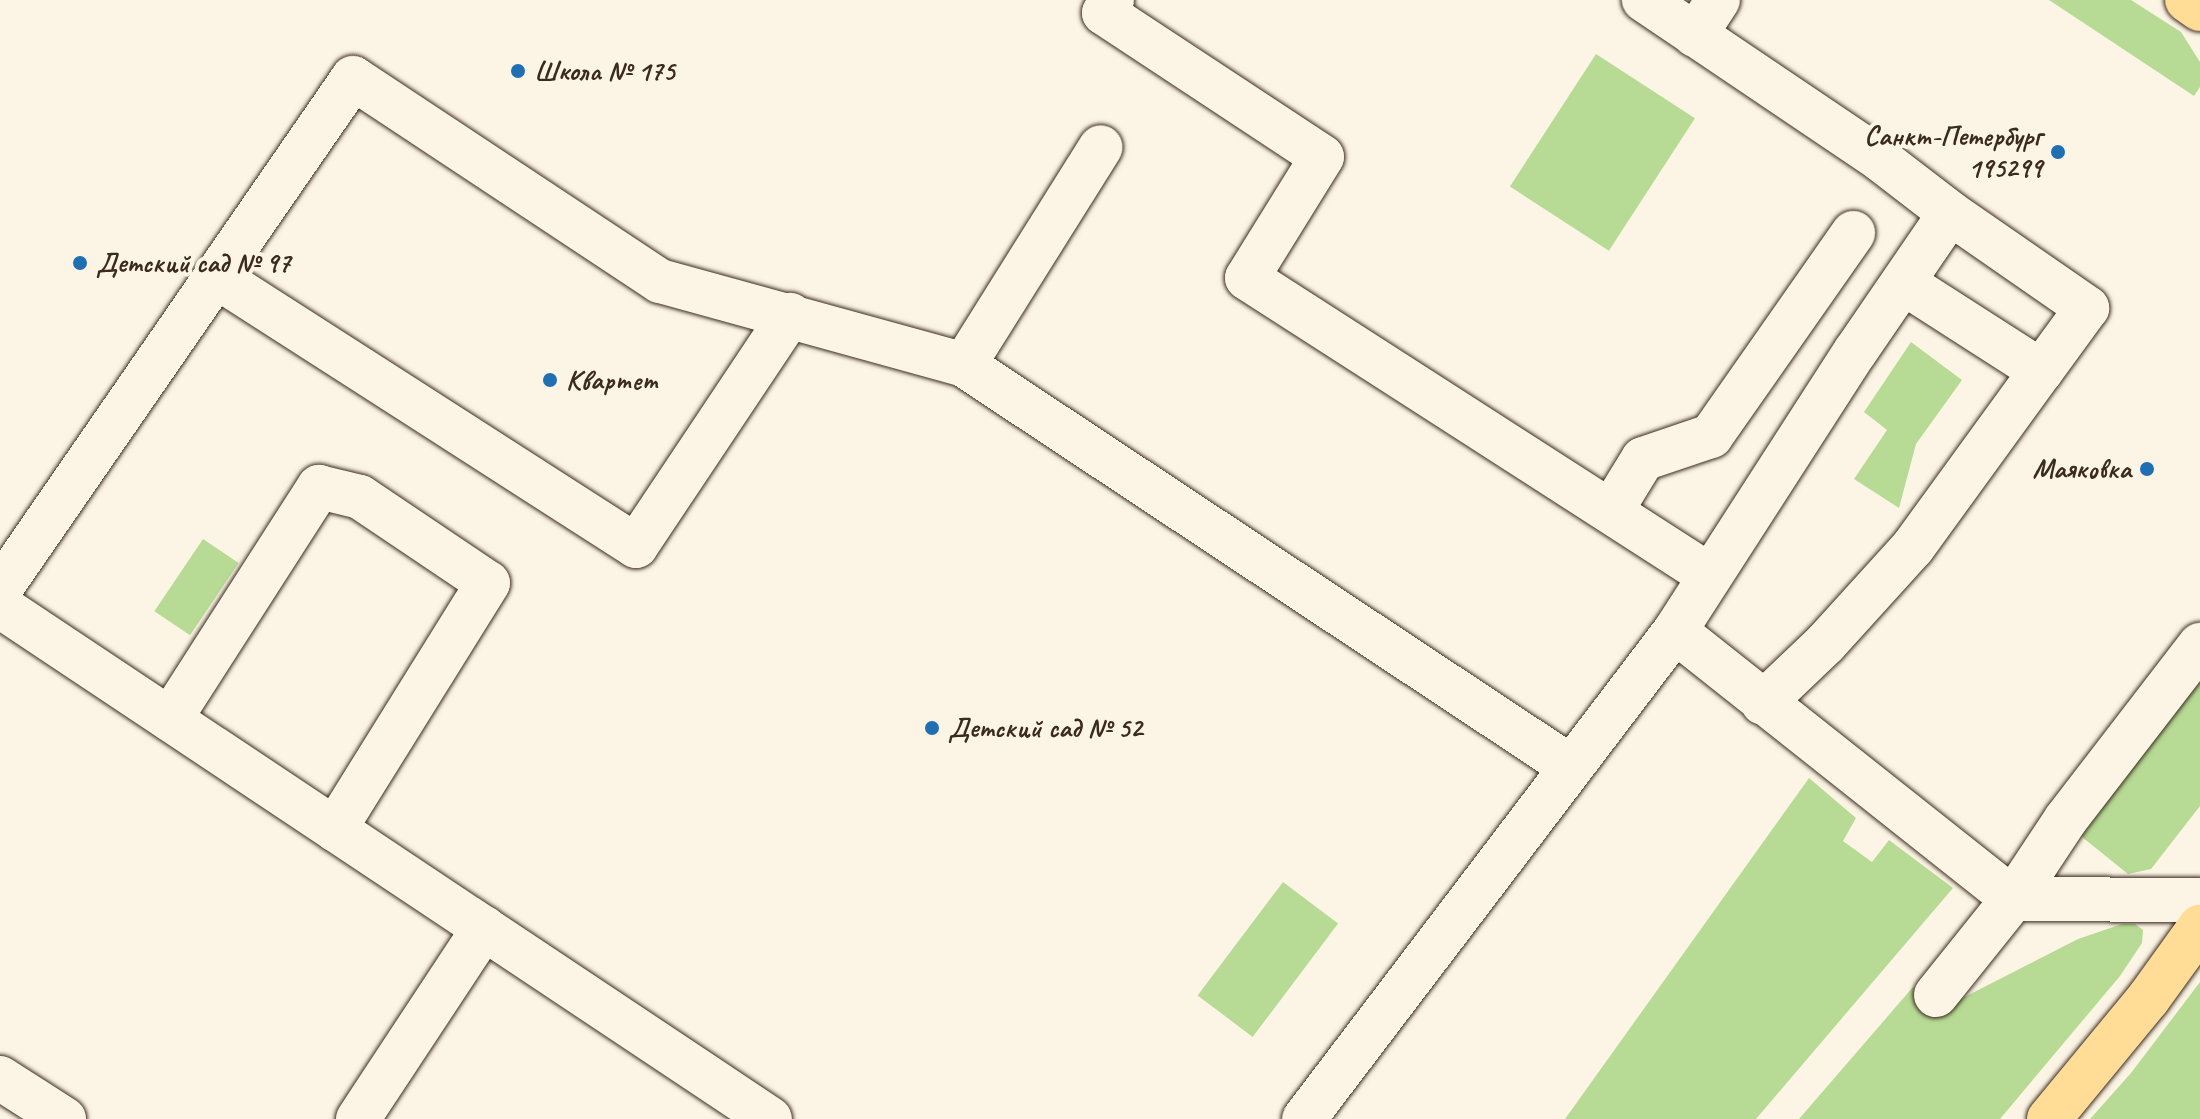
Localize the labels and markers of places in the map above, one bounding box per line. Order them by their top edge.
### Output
place label: Школа № 175 [534,54,675,88]
marker: Школа № 175 [509,62,527,80]
place label: Санкт-Петербург 195299 [1864,119,2042,185]
marker: Санкт-Петербург 195299 [2049,143,2067,161]
place label: Детский сад № 97 [96,246,290,280]
marker: Детский сад № 97 [71,254,89,272]
place label: Квартет [566,363,656,397]
marker: Квартет [541,371,559,389]
place label: Маяковка [2032,452,2131,486]
marker: Маяковка [2138,460,2156,478]
place label: Детский сад № 52 [948,711,1142,745]
marker: Детский сад № 52 [923,719,941,737]

